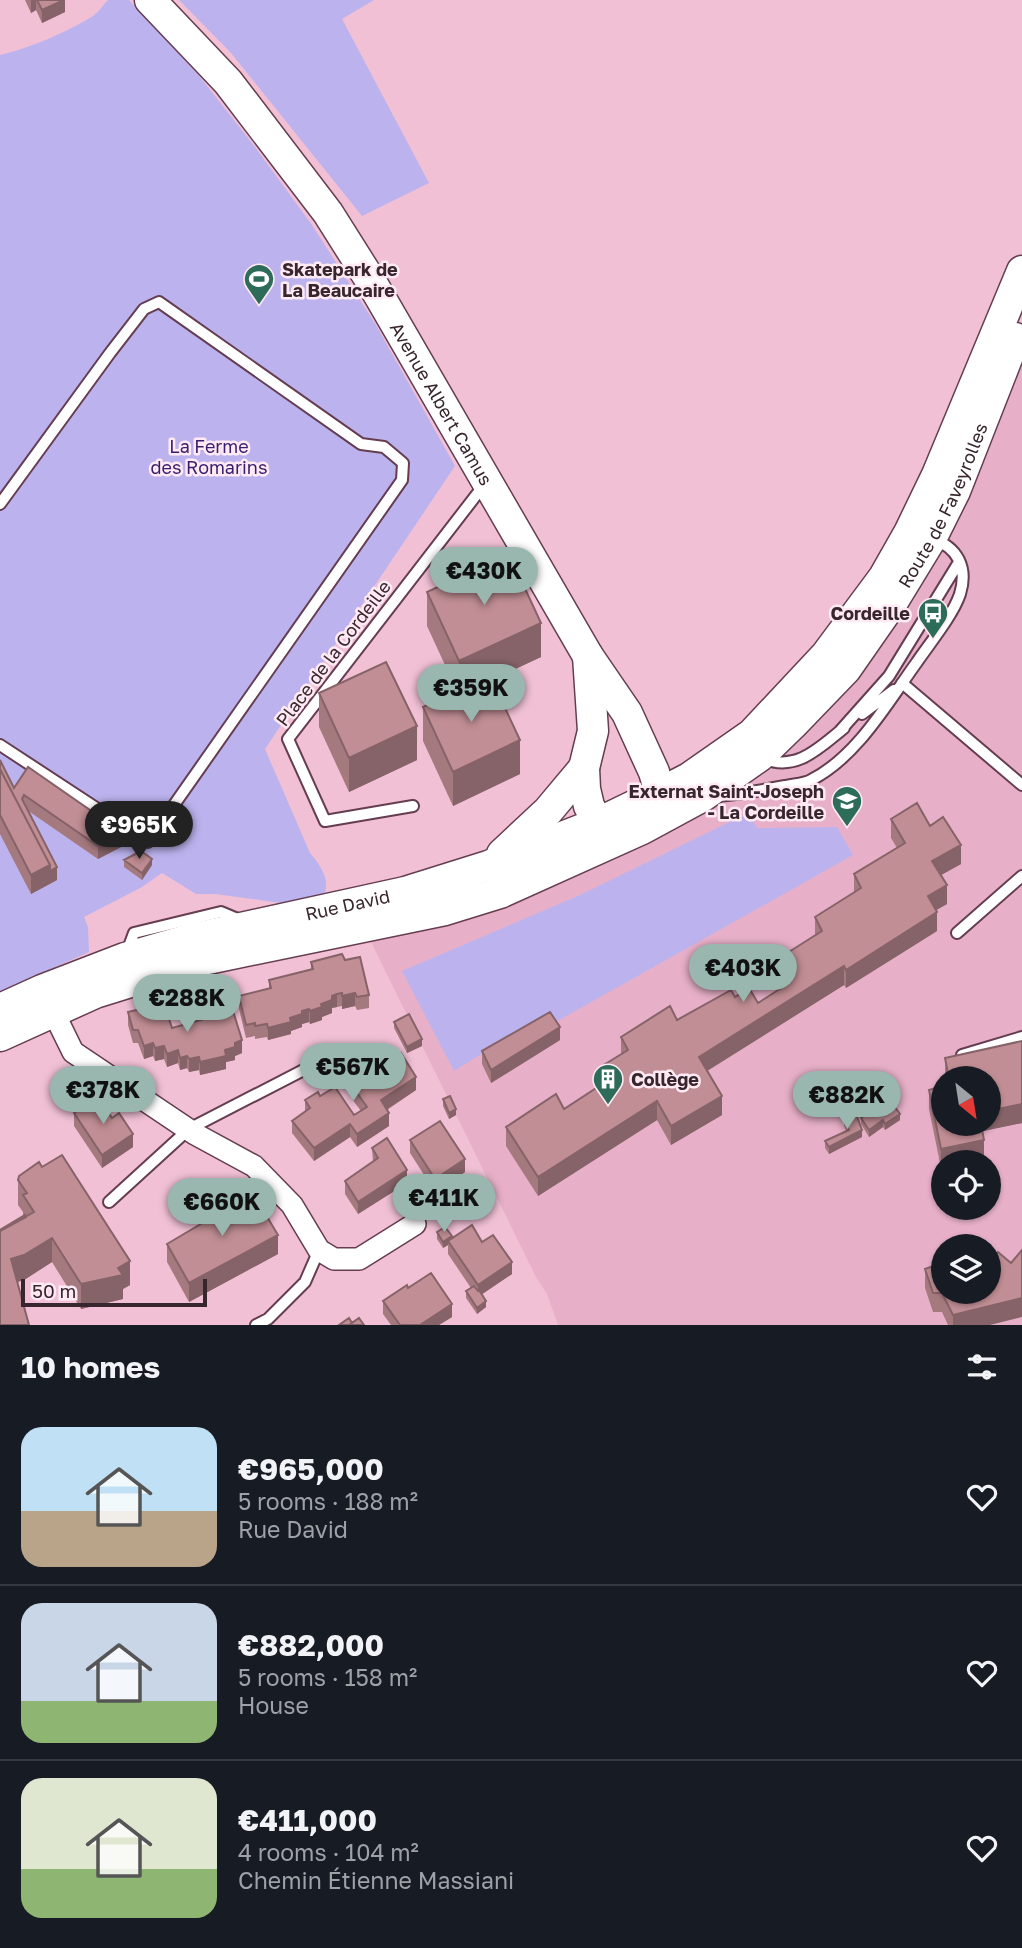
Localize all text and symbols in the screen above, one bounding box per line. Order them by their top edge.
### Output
place label: Skatepark de La Beaucaire [282,258,398,301]
sports icon: Skatepark de La Beaucaire [242,262,276,306]
street label: Avenue Albert Camus [386,318,498,489]
street label: Route de Faveyrolles [893,420,992,592]
park label: La Ferme des Romarins [151,435,267,478]
pin: €430K [435,548,533,607]
text: €430K [446,556,522,584]
street label: Place de la Cordeille [271,576,395,730]
bus stop icon: Cordeille [916,596,950,640]
place label: Cordeille [830,602,910,624]
pin: €359K [422,664,520,724]
text: €359K [433,673,509,701]
place label: Externat Saint-Joseph - La Cordeille [628,780,824,823]
school or university icon: Externat Saint-Joseph - La Cordeille [830,784,864,828]
pin: €965K [90,802,188,861]
text: €965K [101,810,177,838]
street label: Rue David [303,885,392,925]
pin: €403K [694,944,792,1004]
text: €403K [705,953,781,981]
pin: €288K [138,974,236,1034]
text: €288K [149,983,225,1011]
pin: €567K [304,1044,402,1103]
text: €567K [316,1052,390,1080]
building icon: Collège [591,1062,625,1106]
pin: €378K [54,1066,152,1126]
north arrow [931,1066,1001,1136]
map controls [931,1066,1001,1304]
place label: Collège [631,1068,699,1090]
pin: €882K [798,1072,896,1131]
text: €378K [66,1075,140,1103]
text: €882K [809,1080,885,1108]
button: locate [931,1150,1001,1220]
pin: €411K [395,1174,493,1234]
pin: €660K [173,1178,271,1238]
text: €411K [409,1183,479,1211]
text: €660K [183,1187,261,1215]
button: layers [931,1234,1001,1304]
scale bar [21,1276,206,1308]
text: 50 m [32,1279,76,1302]
icon: filters [963,1348,1001,1386]
text: 10 homes [21,1349,160,1385]
text: €965,000 [238,1451,384,1487]
icon: home [77,1455,161,1539]
icon: heart [963,1478,1001,1516]
text: 5 rooms · 188 m² [238,1487,418,1515]
text: Rue David [238,1515,348,1543]
text: €882,000 [238,1627,384,1663]
icon: home [77,1631,161,1715]
icon: heart [963,1654,1001,1692]
text: 5 rooms · 158 m² [238,1663,417,1691]
text: House [238,1691,309,1719]
text: €411,000 [238,1802,377,1838]
icon: home [77,1806,161,1890]
icon: heart [963,1829,1001,1867]
text: 4 rooms · 104 m² [238,1838,419,1866]
text: Chemin Étienne Massiani [238,1866,514,1894]

